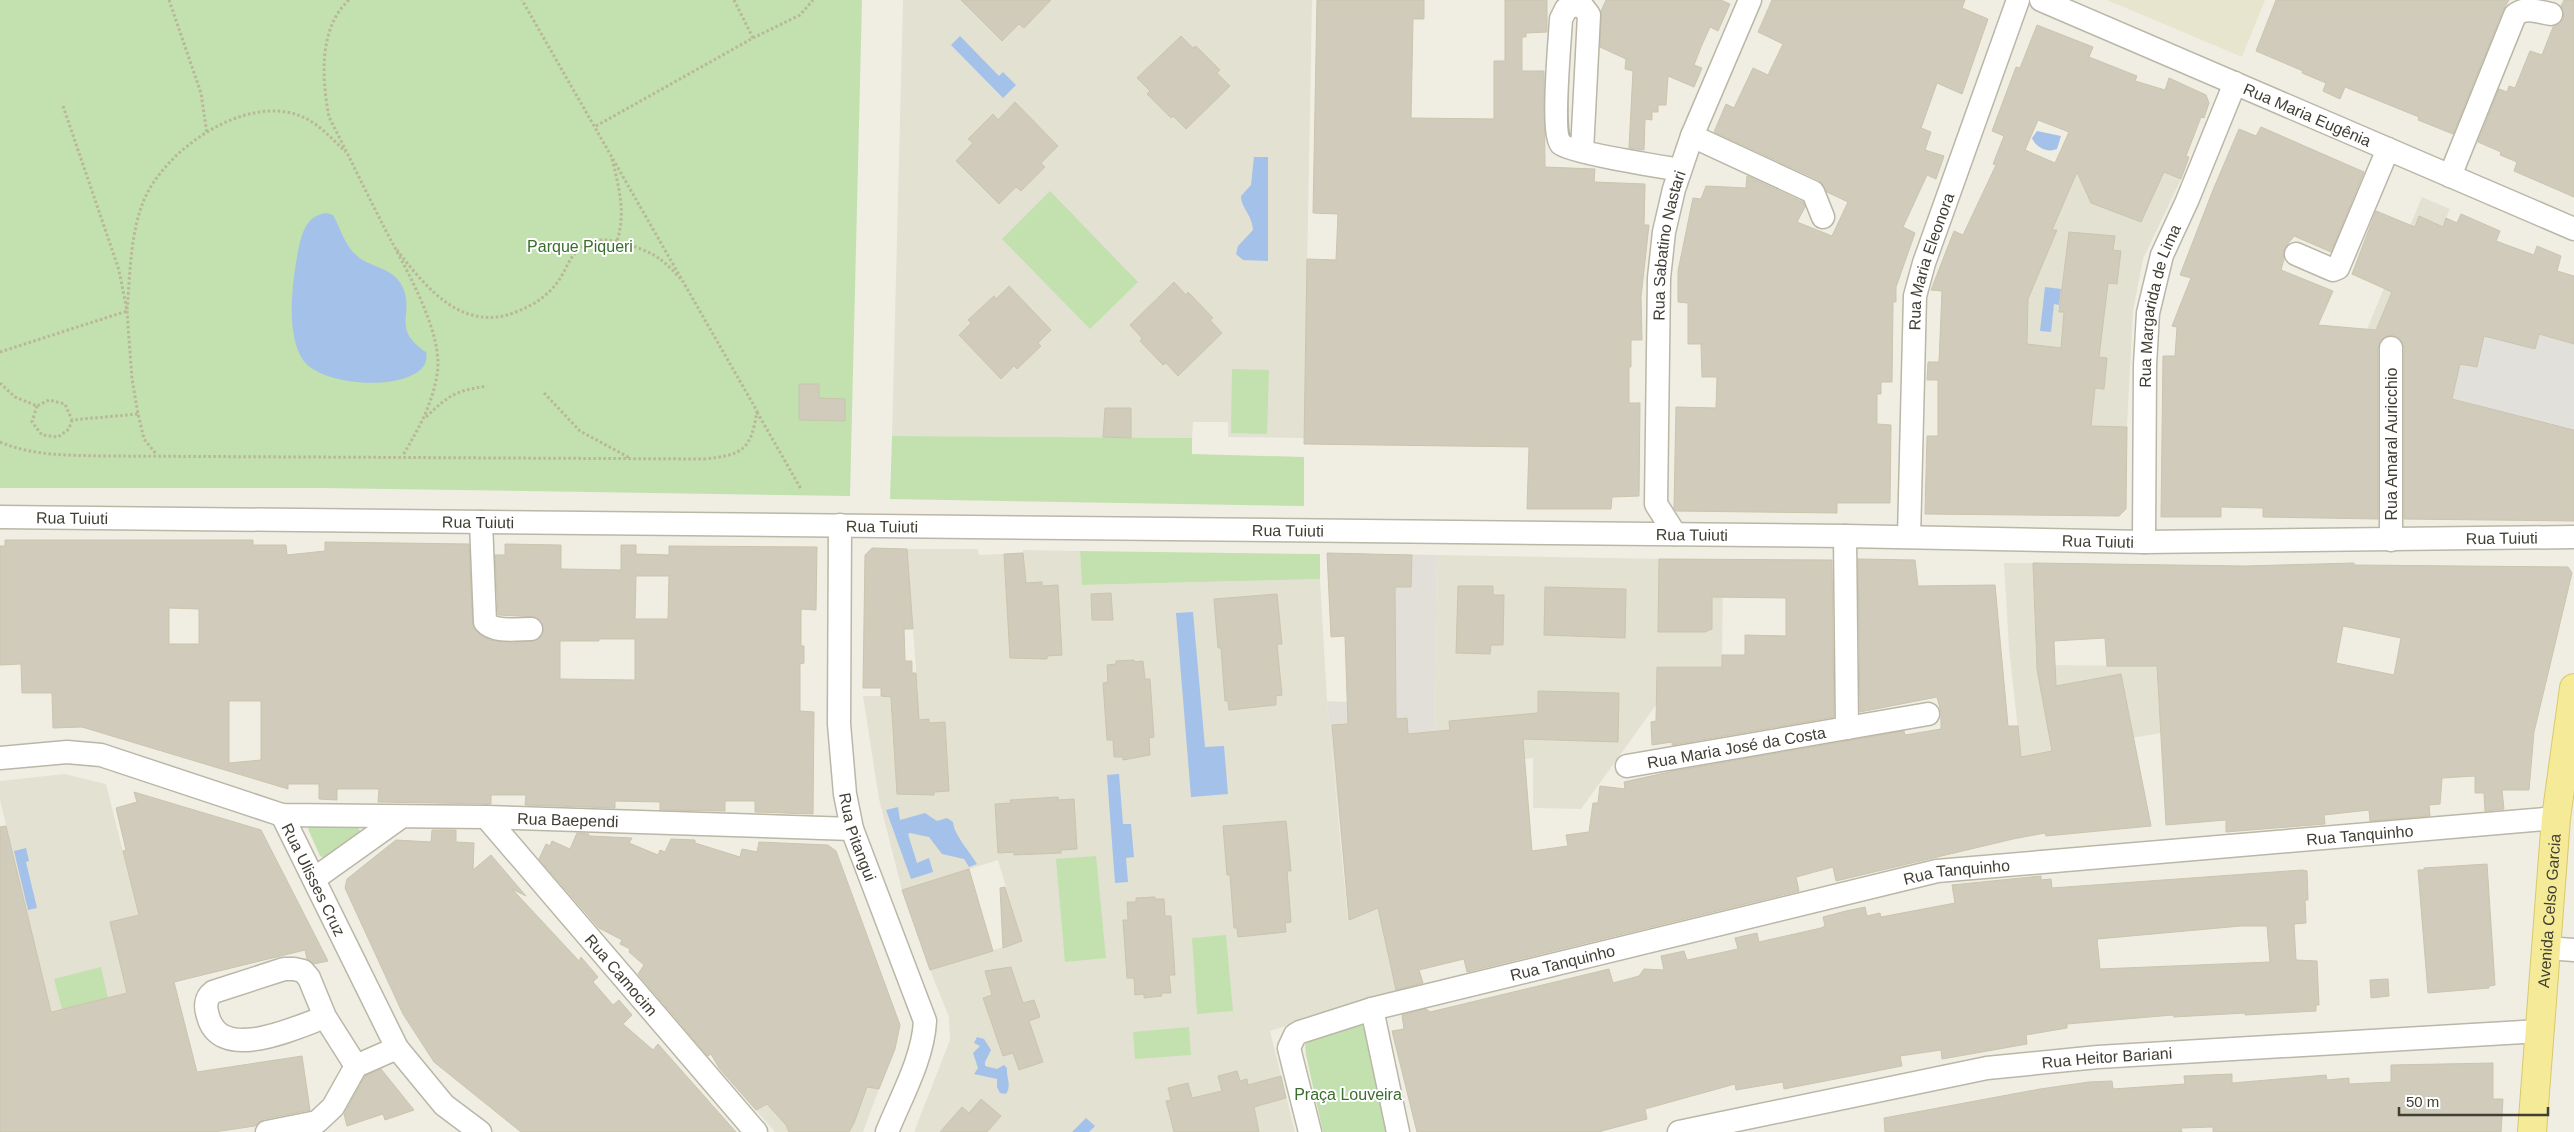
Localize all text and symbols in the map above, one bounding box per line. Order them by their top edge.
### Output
street label: Rua Maria Eugênia [2241,80,2374,150]
street label: Rua Sabatino Nastari [1650,168,1689,321]
street label: Rua Maria Eleonora [1906,191,1957,330]
street label: Rua Margarida de Lima [2137,222,2184,388]
park label: Parque Piqueri [527,238,633,255]
street label: Rua Amaral Auricchio [2383,367,2400,520]
street label: Rua Tuiuti [36,509,108,527]
street label: Rua Tuiuti [442,514,514,531]
street label: Rua Tuiuti [846,518,918,535]
street label: Rua Tuiuti [1252,522,1324,540]
street label: Rua Tuiuti [1656,526,1728,544]
street label: Rua Tuiuti [2466,529,2538,547]
street label: Rua Tuiuti [2062,532,2134,551]
street label: Rua Maria José da Costa [1646,724,1827,771]
street label: Rua Pitangui [836,791,879,884]
street label: Rua Baependi [517,810,619,830]
street label: Rua Ulisses Cruz [278,821,348,939]
street label: Rua Tanquinho [2306,822,2414,848]
street label: Avenida Celso Garcia [2535,833,2564,988]
street label: Rua Tanquinho [1902,857,2011,888]
street label: Rua Camocim [582,931,660,1019]
street label: Rua Tanquinho [1508,942,1617,984]
street label: Rua Heitor Bariani [2041,1045,2173,1072]
scale bar [2399,1084,2548,1116]
park label: Praça Louveira [1294,1086,1402,1103]
text: 50 m [2406,1093,2439,1110]

